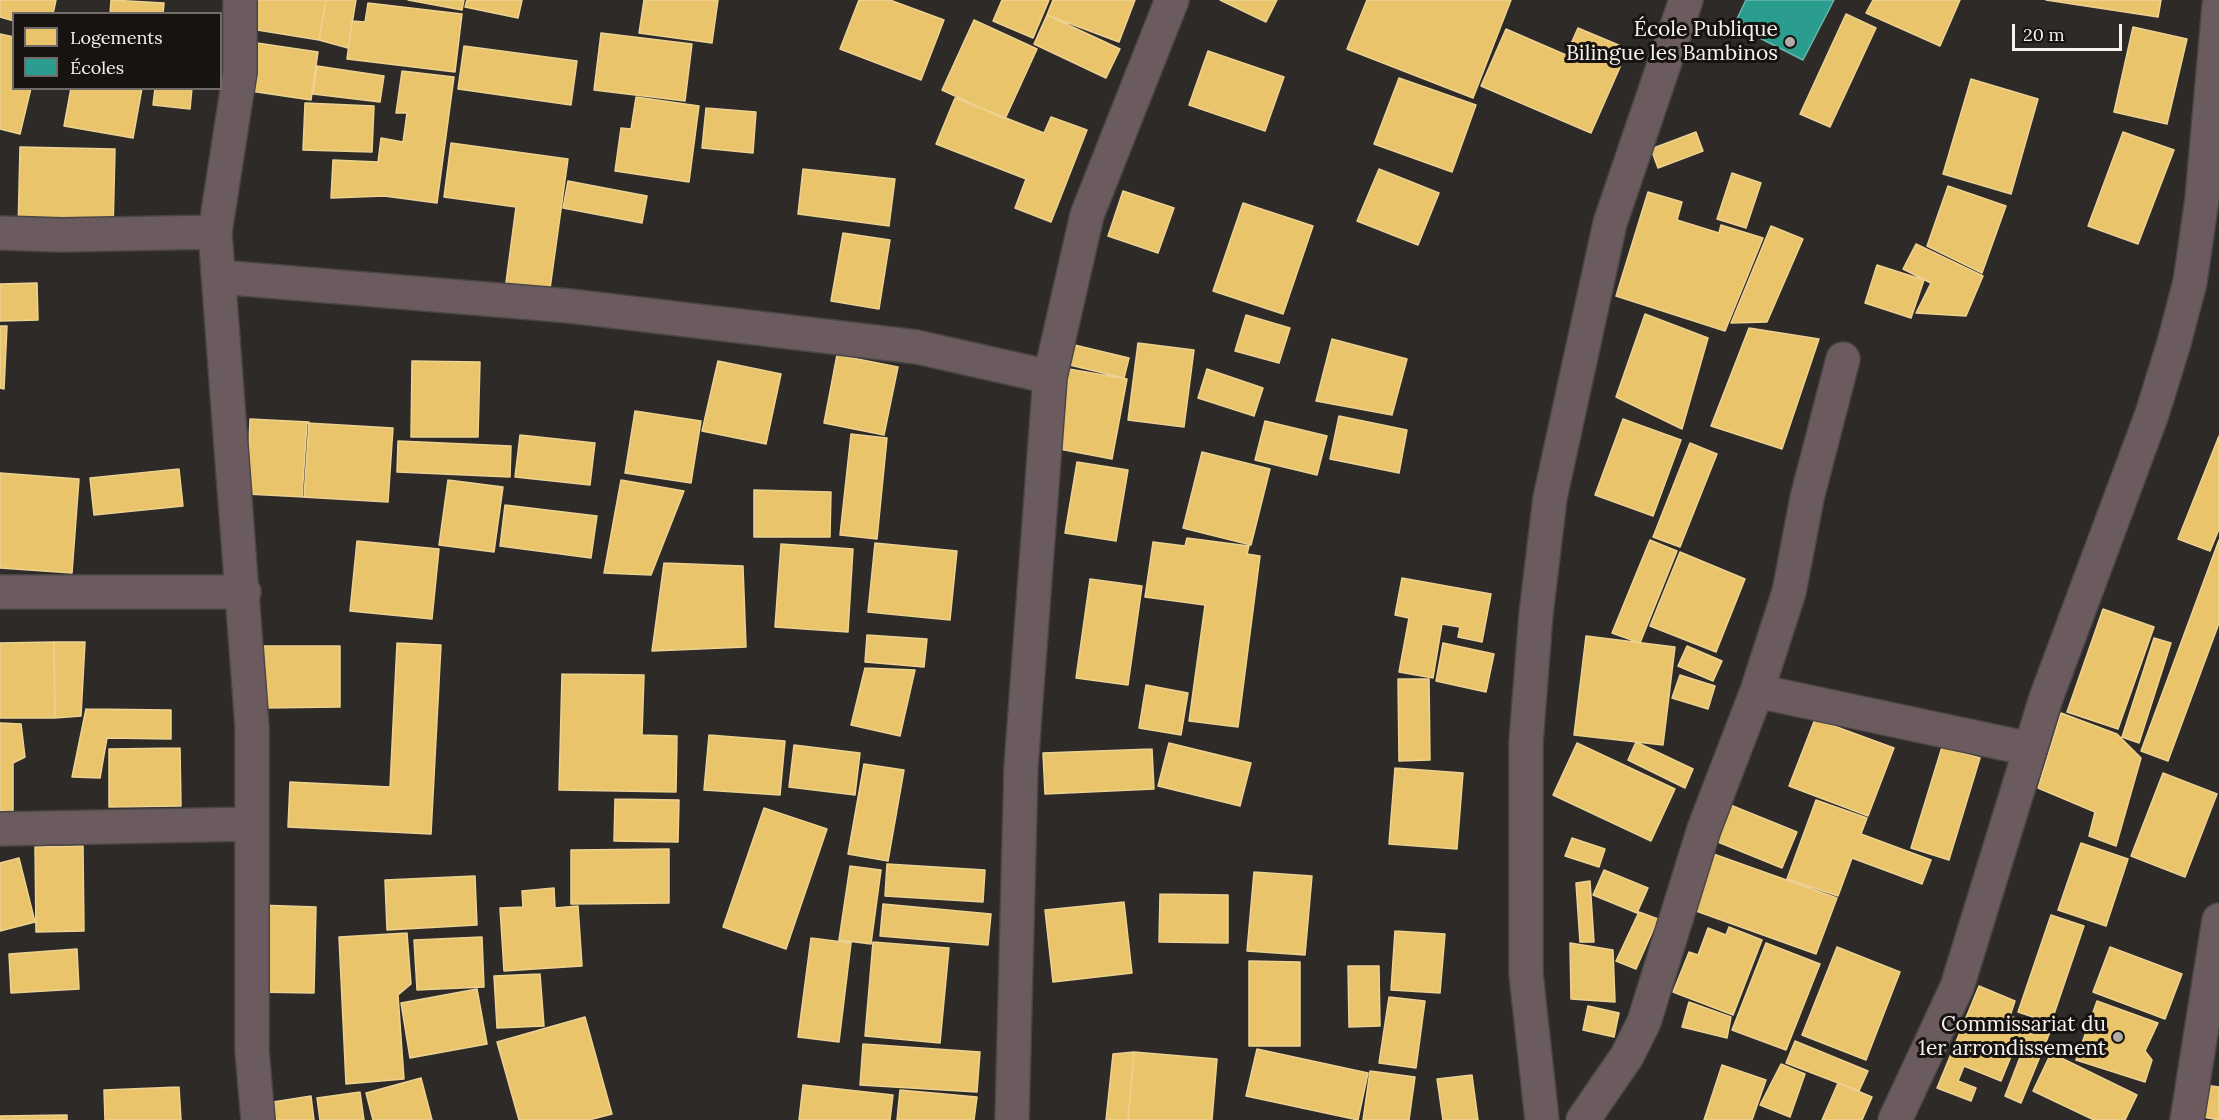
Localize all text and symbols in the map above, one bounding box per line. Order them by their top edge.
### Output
legend [12,12,222,90]
scale bar [2015,12,2124,50]
place label: École Publique Bilingue les Bambinos [1566,17,1778,67]
text: 20 m [2023,23,2065,46]
text: Logements [70,26,162,49]
marker: École Publique Bilingue les Bambinos [1783,35,1797,49]
text: Écoles [70,56,124,79]
place label: Commissariat du 1er arrondissement [1918,1012,2106,1062]
marker: Commissariat du 1er arrondissement [2111,1030,2125,1044]

